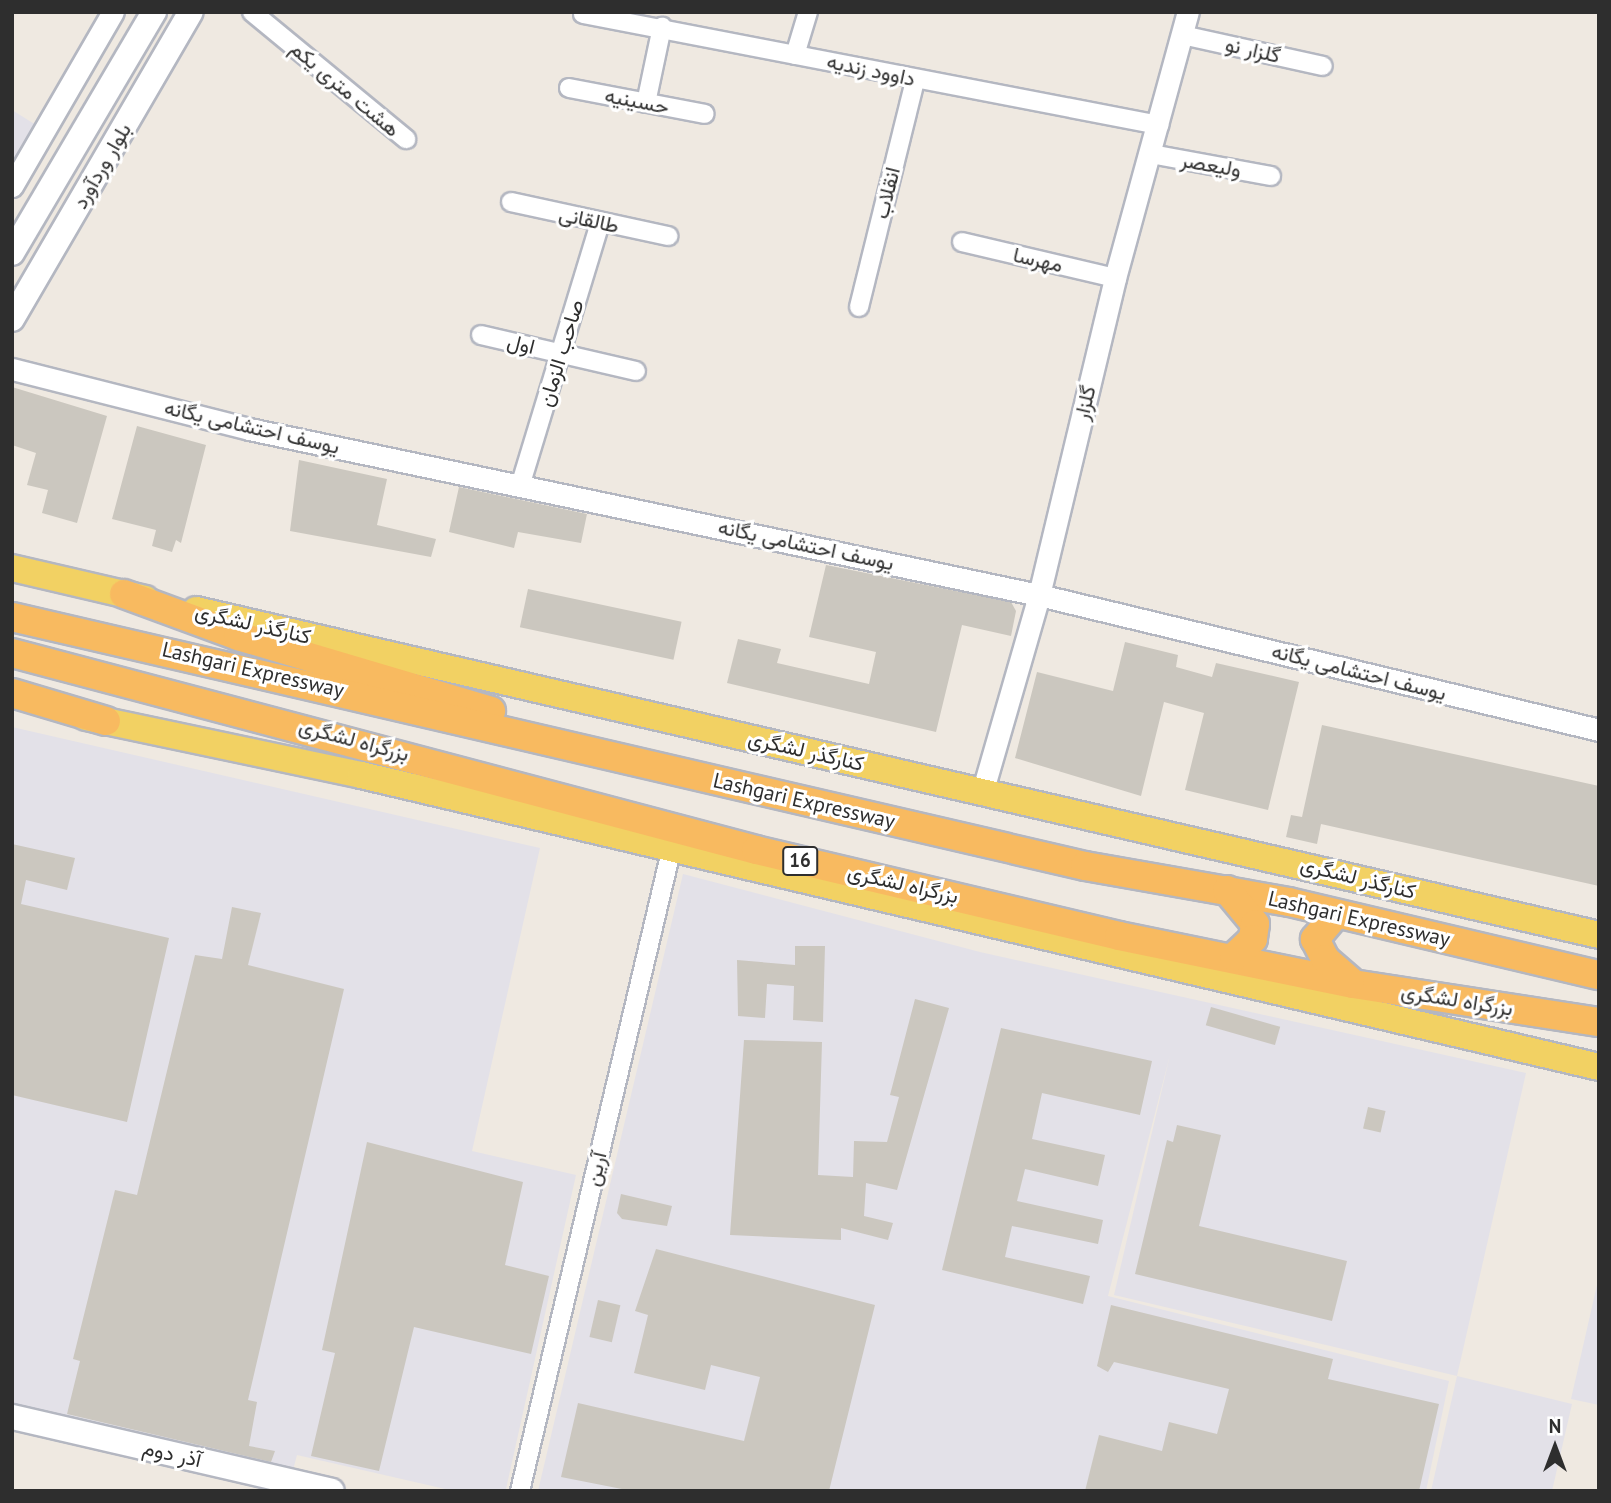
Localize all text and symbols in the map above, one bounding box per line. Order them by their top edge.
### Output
street label: گلزار نو [1223,31,1283,69]
street label: هشت متری یکم [285,36,405,142]
street label: داوود زندیه [825,48,917,92]
street label: حسینیه [603,82,671,120]
street label: بلوار وردآورد [67,119,137,213]
street label: ولیعصر [1179,147,1243,183]
street label: انقلاب [868,165,906,221]
street label: طالقانی [557,201,621,239]
street label: مهرسا [1011,242,1065,278]
street label: صاحب الزمان [533,296,589,410]
street label: اول [505,328,537,360]
street label: گلزار [1069,383,1101,423]
street label: یوسف احتشامی یگانه [162,395,342,459]
street label: یوسف احتشامی یگانه [716,514,896,576]
street label: کنارگذر لشگری [193,598,313,650]
street label: Lashgari Expressway [160,637,346,703]
street label: یوسف احتشامی یگانه [1269,638,1449,706]
street label: بزرگراه لشگری [296,713,412,767]
street label: کنارگذر لشگری [746,725,866,777]
street label: Lashgari Expressway [711,768,897,834]
road number: 16 [781,846,819,876]
street label: کنارگذر لشگری [1298,852,1418,904]
street label: بزرگراه لشگری [845,859,961,909]
street label: Lashgari Expressway [1266,886,1452,952]
street label: بزرگراه لشگری [1399,979,1515,1021]
street label: آرین [580,1149,612,1189]
north arrow [1520,1412,1590,1482]
text: N [1549,1414,1561,1438]
street label: آذر دوم [140,1435,204,1473]

